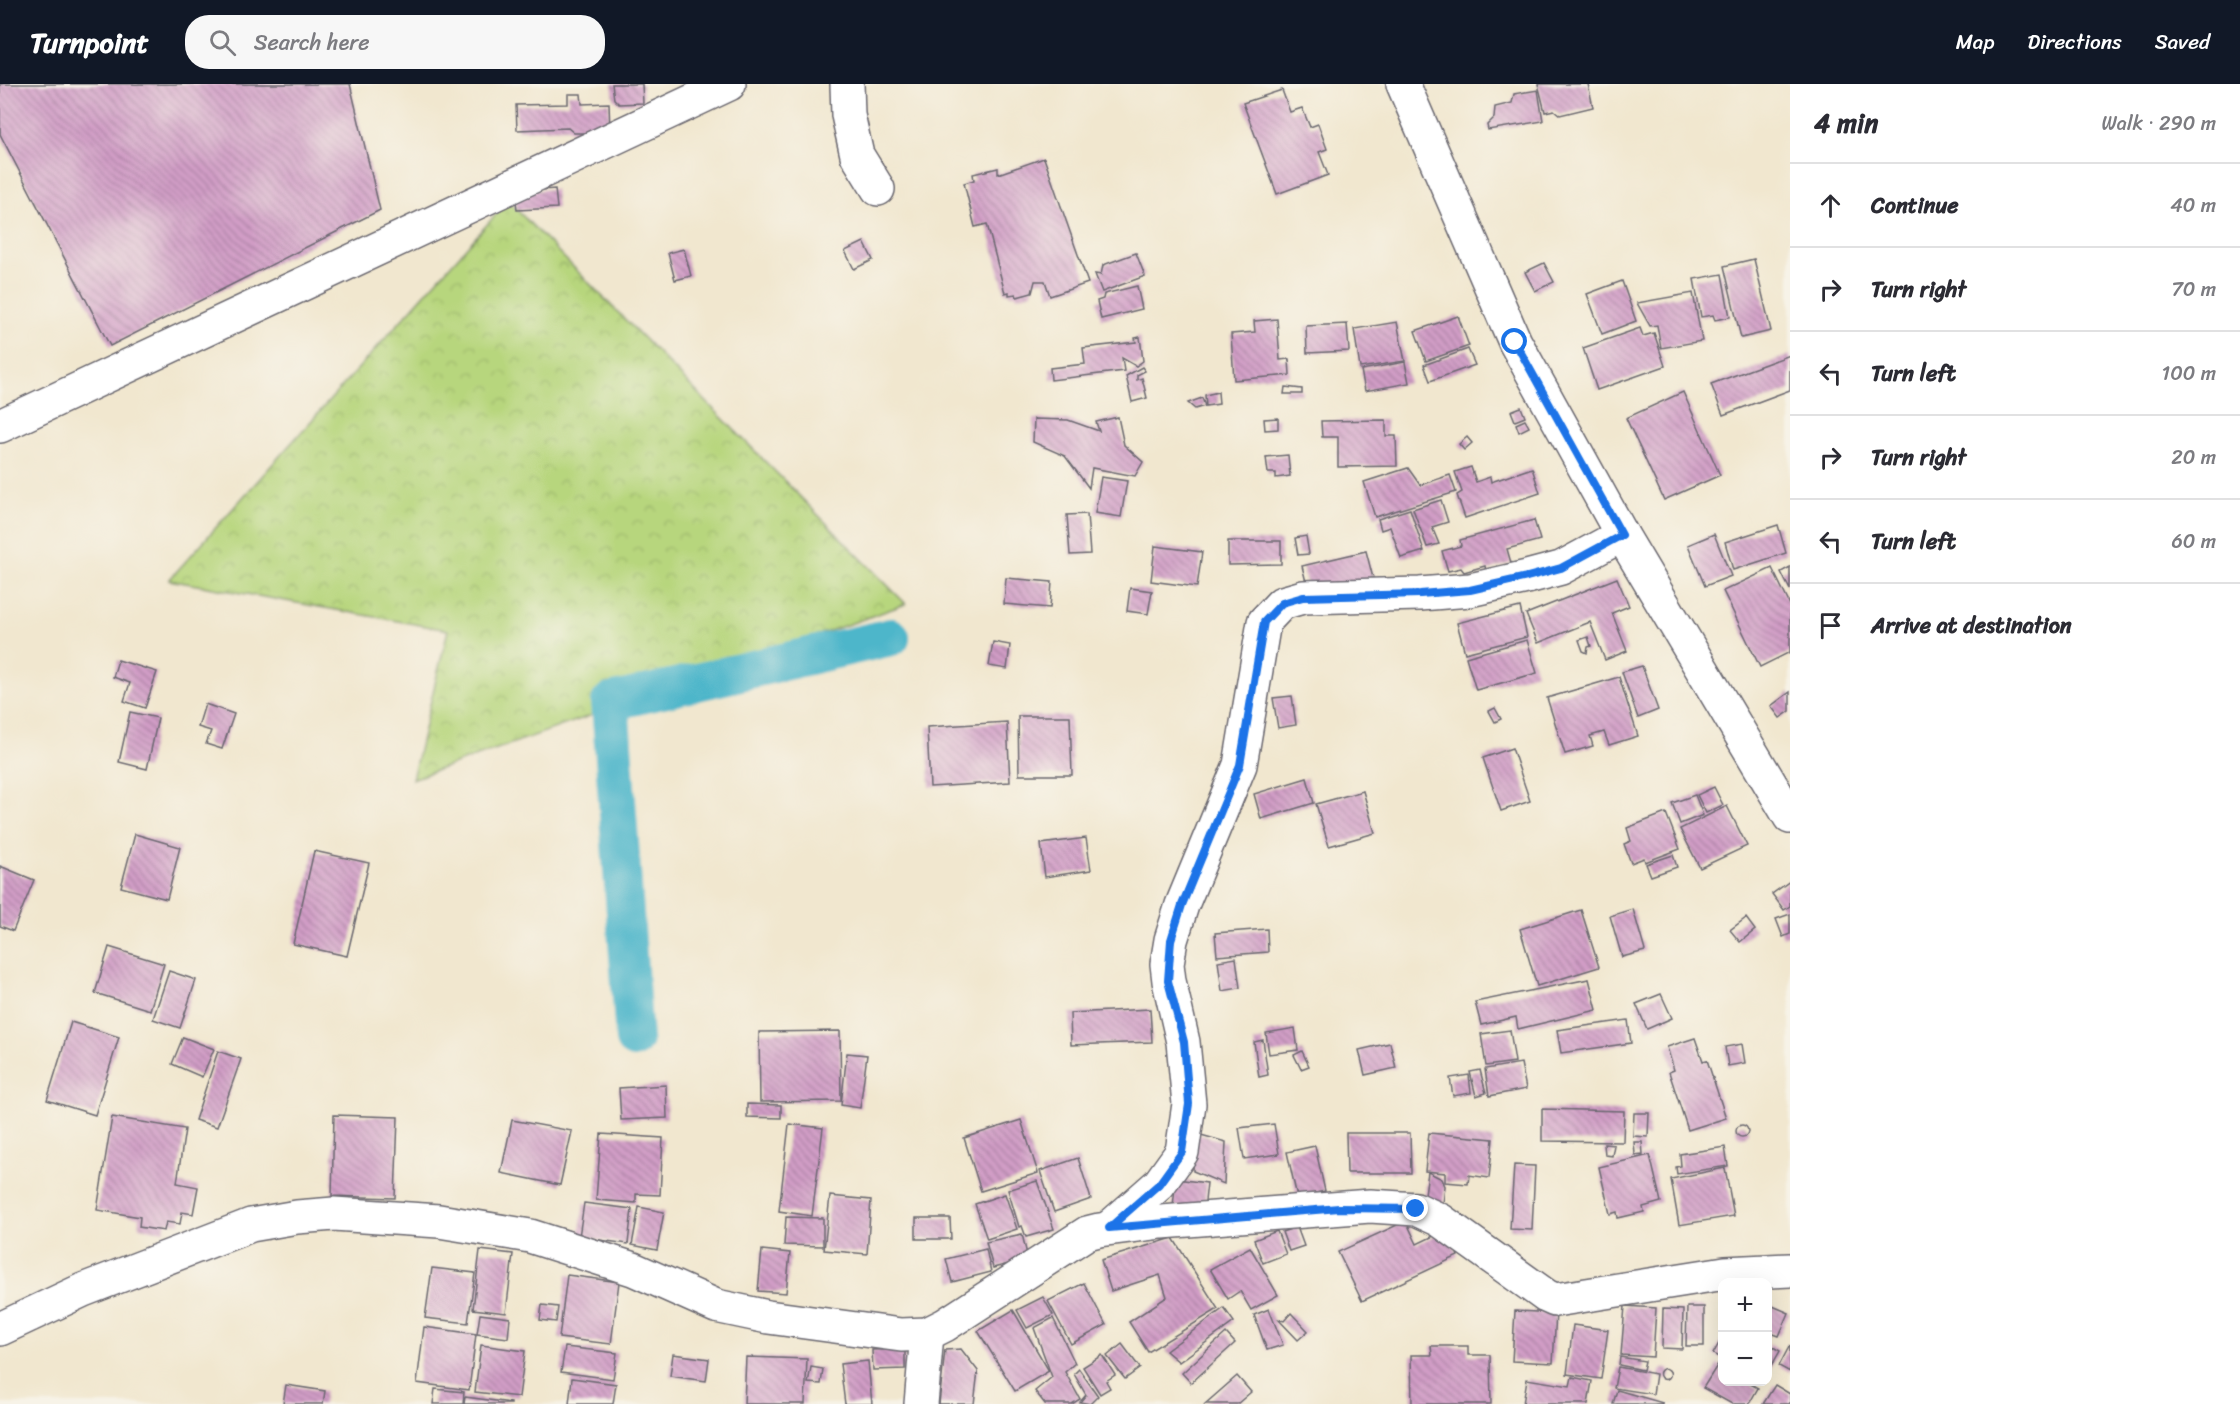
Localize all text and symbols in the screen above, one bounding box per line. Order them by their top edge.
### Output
search box [185,15,605,69]
text: Turnpoint [30,18,149,67]
text: Search here [254,23,370,62]
text: Map [1956,23,1994,61]
text: Directions [2027,23,2122,61]
text: Saved [2155,23,2210,61]
icon: search [206,26,239,59]
text: 4 min [1814,100,1878,146]
text: Walk · 290 m [2101,106,2216,141]
text: Continue [1871,186,1959,225]
text: 40 m [2170,188,2216,223]
icon: ahead [1814,189,1847,222]
text: Turn right [1871,270,1966,309]
text: 70 m [2171,272,2216,307]
icon: right [1814,273,1847,306]
route start [1501,328,1527,354]
text: Turn left [1871,354,1956,393]
text: 100 m [2162,356,2216,391]
icon: left [1814,357,1847,390]
text: Turn right [1871,438,1966,477]
text: 20 m [2171,440,2216,475]
icon: right [1814,441,1847,474]
text: Turn left [1871,522,1956,561]
text: 60 m [2171,524,2216,559]
icon: left [1814,525,1847,558]
text: Arrive at destination [1871,606,2072,645]
icon: arrive [1814,609,1847,642]
route end [1402,1195,1428,1221]
map controls [1718,1278,1772,1386]
button: + [1718,1278,1772,1332]
button: − [1718,1332,1772,1386]

